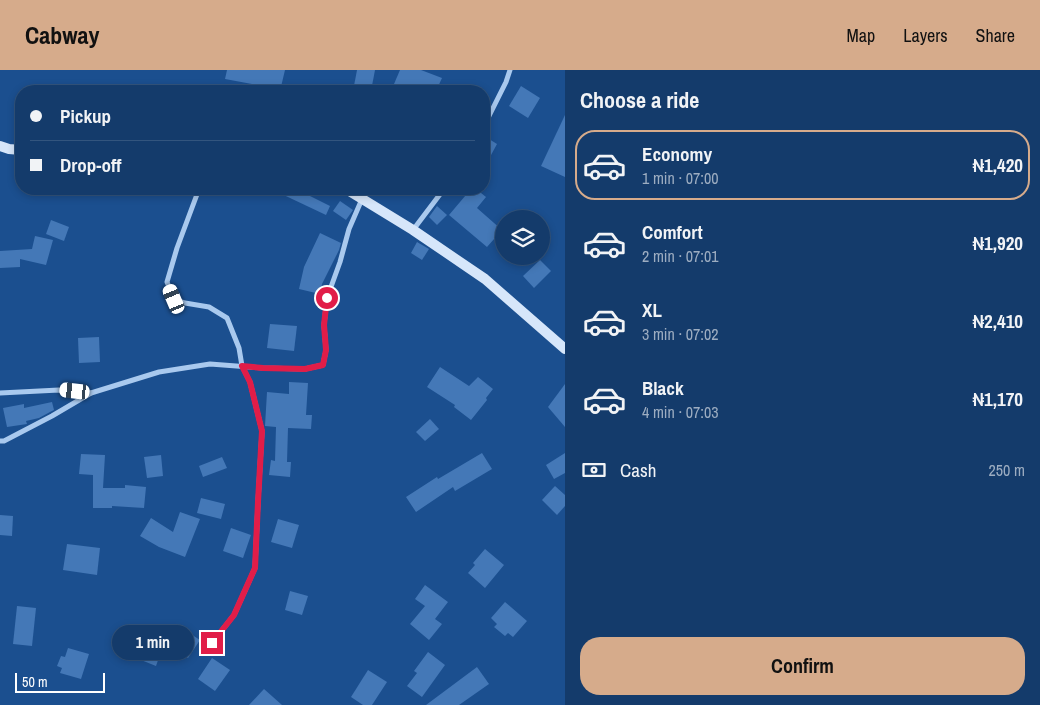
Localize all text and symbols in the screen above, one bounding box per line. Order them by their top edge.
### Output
text: Cabway [25,19,99,51]
text: Map [847,23,875,48]
text: Layers [903,23,948,48]
text: Share [976,23,1015,48]
text: Choose a ride [580,85,699,115]
text: Pickup [60,103,111,129]
text: Economy [642,141,712,167]
icon: car [582,143,627,188]
text: Drop-off [60,152,121,178]
text: ₦1,420 [973,152,1023,178]
text: 1 min · 07:00 [642,167,719,189]
map controls [495,210,550,265]
button: layers [495,210,550,265]
text: Comfort [642,219,703,245]
icon: car [582,221,627,266]
text: ₦1,920 [973,230,1023,256]
text: 2 min · 07:01 [642,245,719,267]
car [161,282,186,316]
route start [316,287,338,309]
text: XL [642,297,662,323]
icon: car [582,299,627,344]
text: ₦2,410 [973,308,1023,334]
text: 3 min · 07:02 [642,323,719,345]
text: Black [642,375,684,401]
icon: car [582,377,627,422]
car [59,382,90,400]
text: ₦1,170 [973,386,1023,412]
text: 4 min · 07:03 [642,401,719,423]
icon: cash [580,456,608,484]
text: Cash [620,457,656,483]
text: 250 m [989,459,1025,481]
callout: 1 min [112,626,194,660]
text: 1 min [136,631,170,653]
route end [201,632,223,654]
button: Confirm [580,637,1025,695]
scale bar [15,670,105,693]
text: 50 m [22,673,48,691]

